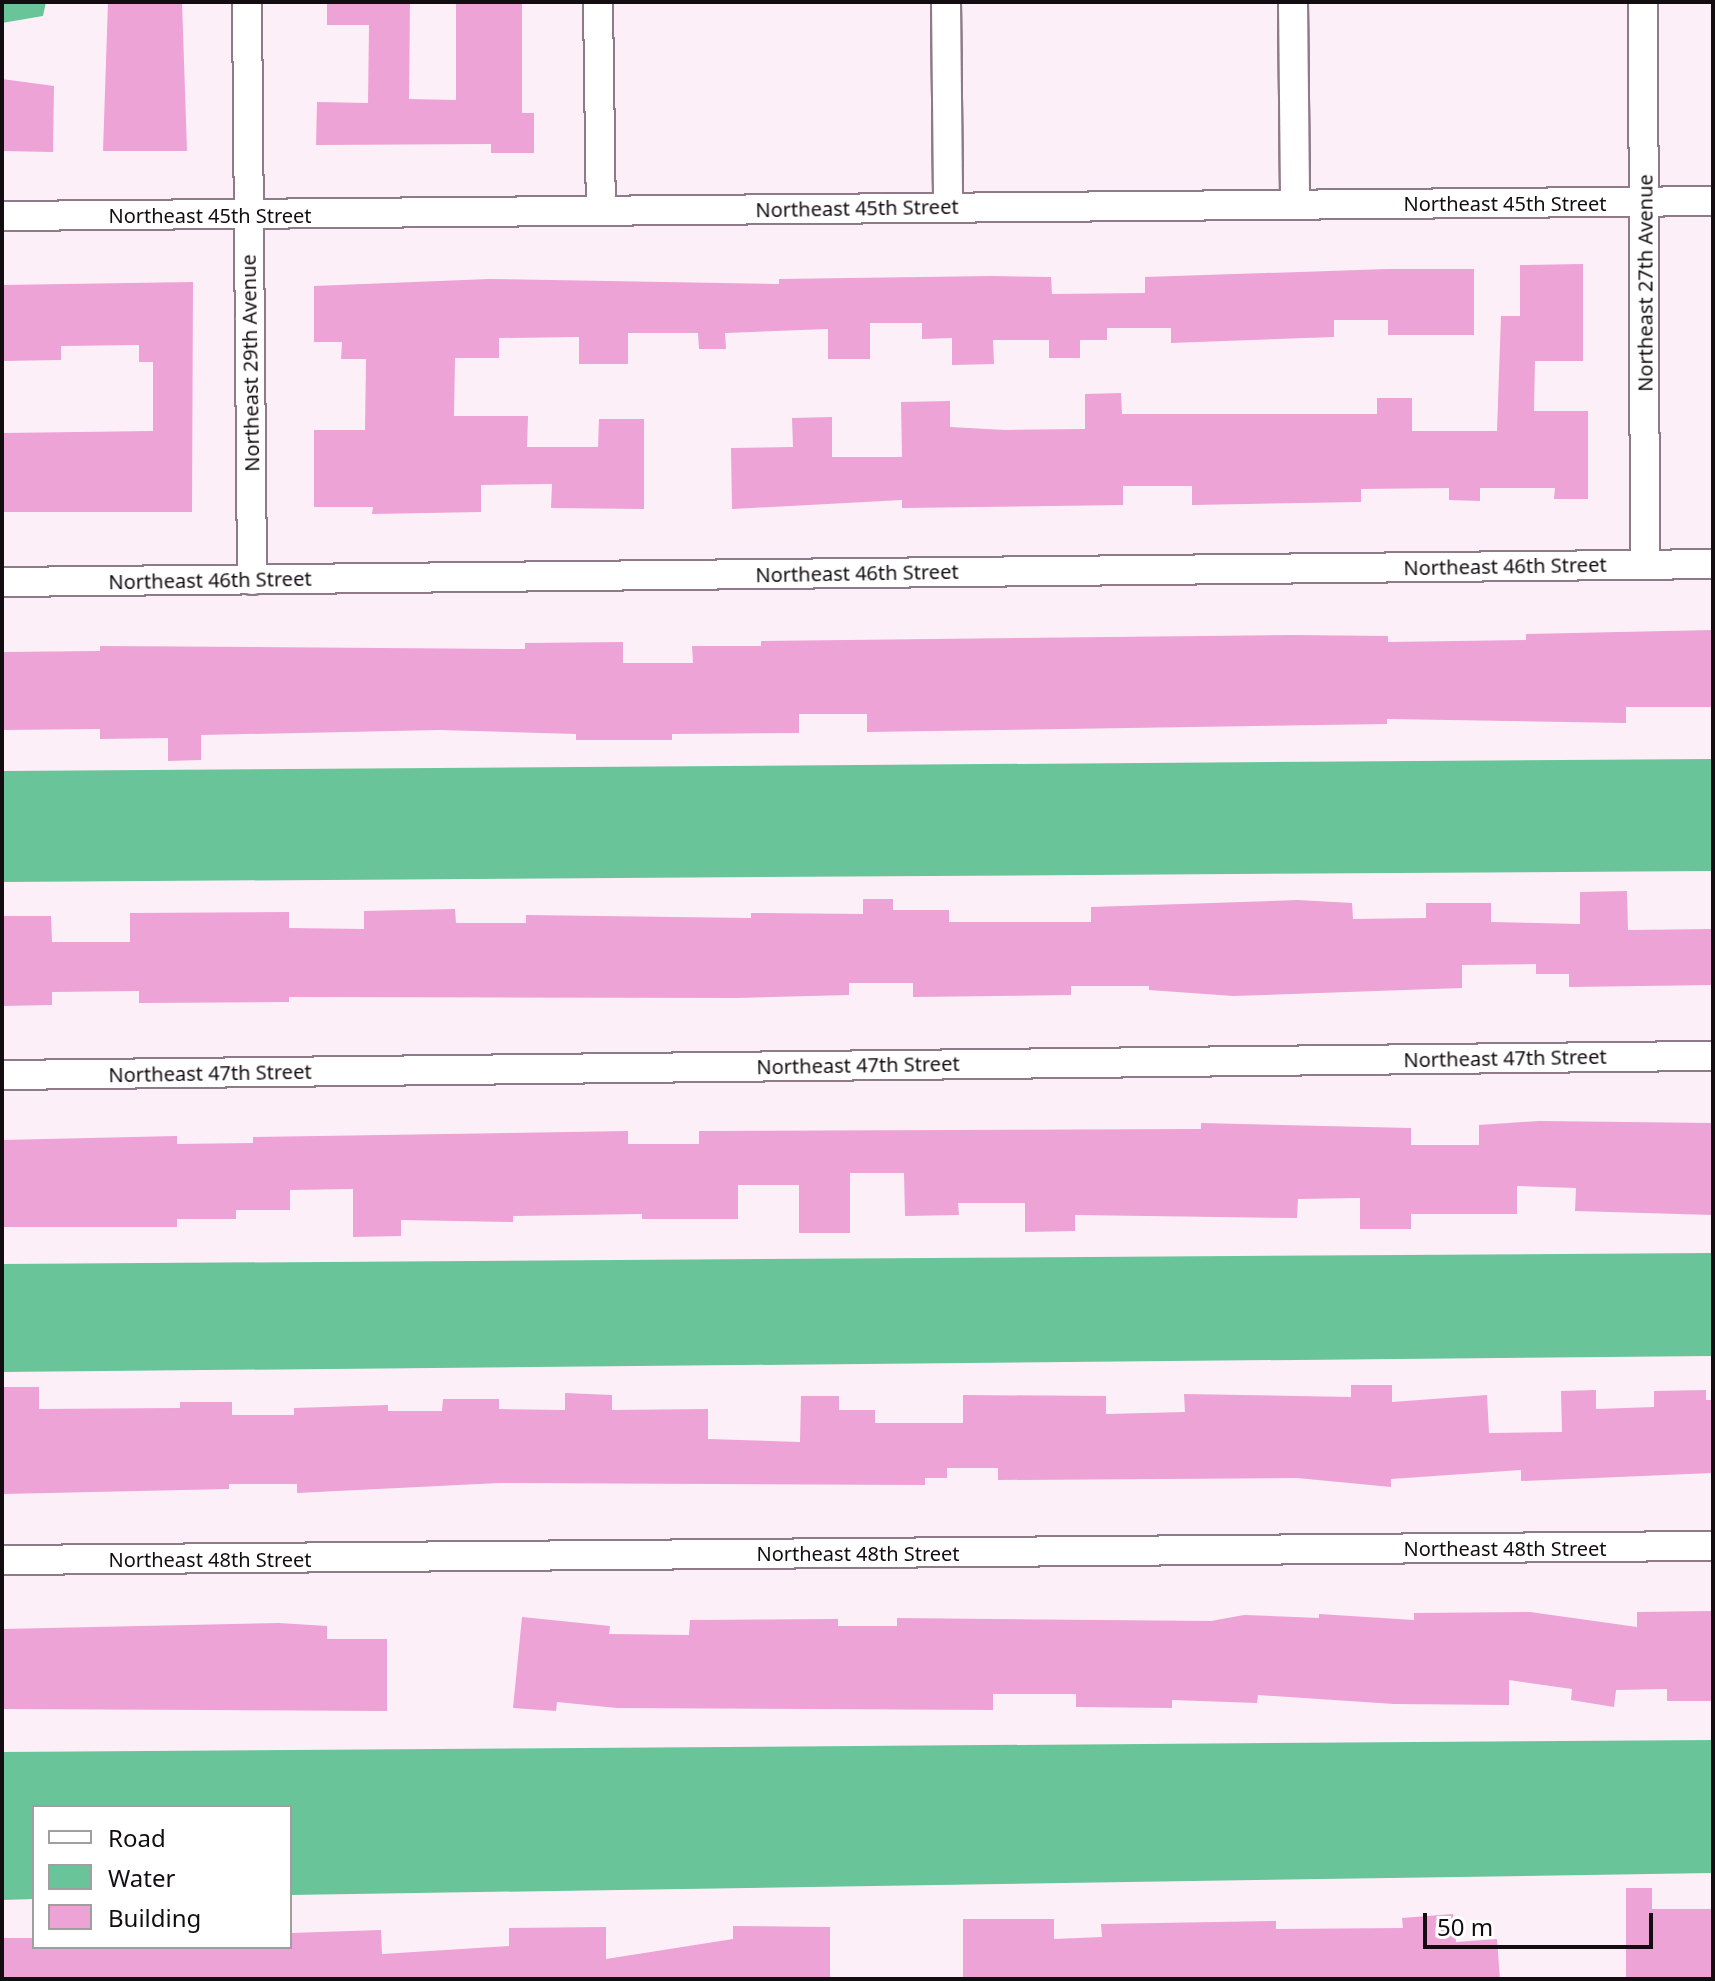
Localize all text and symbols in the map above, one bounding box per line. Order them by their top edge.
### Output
street label: Northeast 27th Avenue [1633,174,1657,392]
street label: Northeast 45th Street [1403,191,1607,215]
street label: Northeast 45th Street [755,194,959,222]
street label: Northeast 45th Street [108,203,312,227]
street label: Northeast 29th Avenue [236,254,264,472]
street label: Northeast 46th Street [1403,552,1607,580]
street label: Northeast 46th Street [755,559,959,587]
street label: Northeast 46th Street [108,566,312,594]
street label: Northeast 47th Street [1403,1044,1607,1072]
street label: Northeast 47th Street [756,1051,960,1079]
street label: Northeast 47th Street [108,1059,312,1087]
street label: Northeast 48th Street [1403,1536,1607,1560]
street label: Northeast 48th Street [756,1541,960,1565]
street label: Northeast 48th Street [108,1547,312,1571]
legend [32,1805,292,1949]
text: Road [108,1821,166,1854]
text: Water [108,1861,175,1894]
scale bar [1427,1897,1657,1947]
text: Building [108,1901,201,1934]
text: 50 m [1437,1910,1493,1943]

